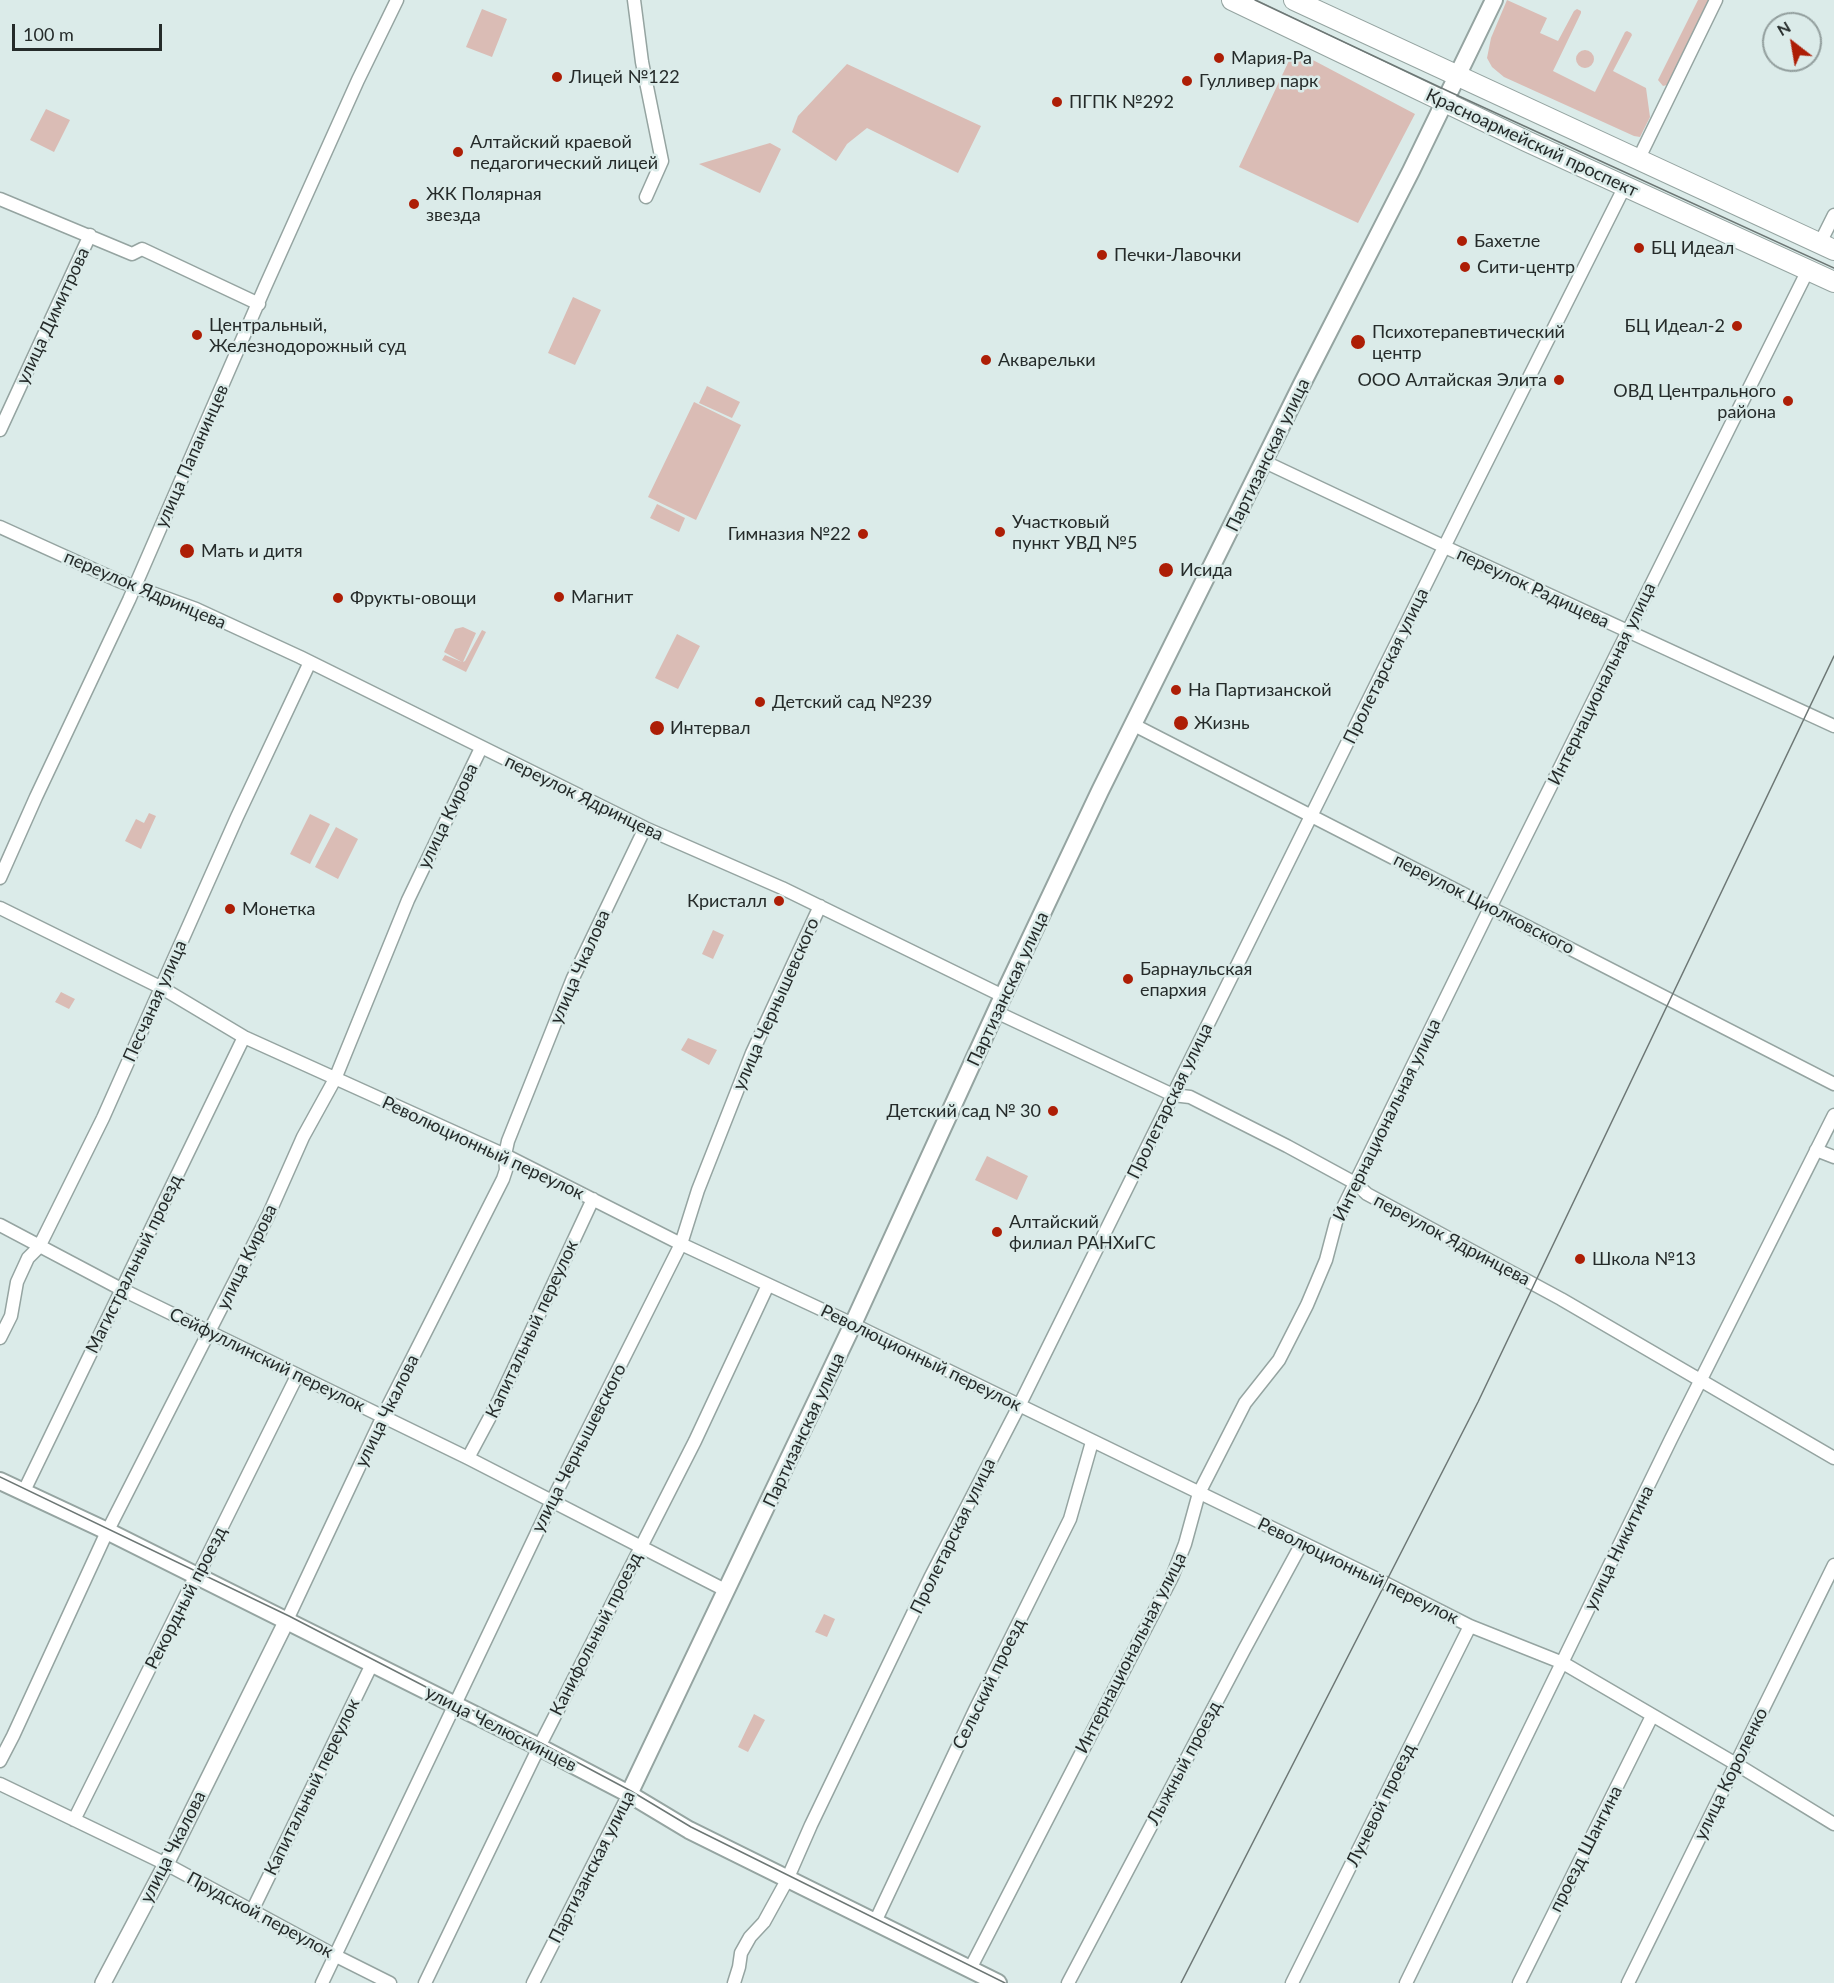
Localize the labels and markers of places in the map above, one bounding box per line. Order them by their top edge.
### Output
place label: Мария-Ра [1231,47,1312,69]
marker: Мария-Ра [1212,51,1226,65]
place label: Лицей №122 [569,66,680,88]
marker: Лицей №122 [550,70,564,84]
place label: Гулливер парк [1199,70,1318,92]
marker: Гулливер парк [1180,74,1194,88]
place label: ПГПК №292 [1069,91,1174,113]
marker: ПГПК №292 [1050,95,1064,109]
place label: Алтайский краевой педагогический лицей [470,131,658,174]
marker: Алтайский краевой педагогический лицей [451,145,465,159]
place label: ЖК Полярная звезда [426,183,542,226]
marker: ЖК Полярная звезда [407,197,421,211]
place label: Бахетле [1474,230,1540,252]
marker: Бахетле [1455,234,1469,248]
place label: БЦ Идеал [1651,237,1734,259]
marker: БЦ Идеал [1632,241,1646,255]
place label: Печки-Лавочки [1114,244,1241,266]
marker: Печки-Лавочки [1095,248,1109,262]
place label: Сити-центр [1477,256,1575,278]
marker: Сити-центр [1458,260,1472,274]
place label: Центральный, Железнодорожный суд [209,314,406,356]
place label: БЦ Идеал-2 [1625,315,1725,337]
marker: БЦ Идеал-2 [1730,319,1744,333]
place label: Психотерапевтический центр [1372,321,1565,364]
marker: Центральный, Железнодорожный суд [190,328,204,342]
marker: Психотерапевтический центр [1349,333,1367,351]
place label: Акварельки [998,349,1096,371]
marker: Акварельки [979,353,993,367]
place label: ООО Алтайская Элита [1357,369,1547,391]
marker: ООО Алтайская Элита [1552,373,1566,387]
place label: ОВД Центрального района [1613,380,1776,422]
marker: ОВД Центрального района [1781,394,1795,408]
place label: Участковый пункт УВД №5 [1012,511,1137,554]
place label: Гимназия №22 [728,523,851,545]
marker: Участковый пункт УВД №5 [993,525,1007,539]
marker: Гимназия №22 [856,527,870,541]
place label: Мать и дитя [201,540,303,562]
marker: Мать и дитя [178,542,196,560]
place label: Исида [1180,559,1232,581]
marker: Исида [1157,561,1175,579]
place label: Магнит [571,586,633,608]
place label: Фрукты-овощи [350,587,476,609]
marker: Магнит [552,590,566,604]
marker: Фрукты-овощи [331,591,345,605]
place label: На Партизанской [1188,679,1332,701]
marker: На Партизанской [1169,683,1183,697]
place label: Детский сад №239 [772,691,932,713]
marker: Детский сад №239 [753,695,767,709]
place label: Жизнь [1194,712,1250,734]
marker: Жизнь [1172,714,1190,732]
place label: Интервал [670,717,750,739]
marker: Интервал [648,719,666,737]
place label: Кристалл [687,890,767,912]
marker: Кристалл [772,894,786,908]
place label: Монетка [242,898,316,920]
marker: Монетка [223,902,237,916]
place label: Барнаульская епархия [1140,958,1252,1000]
marker: Барнаульская епархия [1121,972,1135,986]
place label: Детский сад № 30 [886,1100,1041,1122]
marker: Детский сад № 30 [1046,1104,1060,1118]
place label: Алтайский филиал РАНХиГС [1009,1211,1156,1254]
marker: Алтайский филиал РАНХиГС [990,1225,1004,1239]
place label: Школа №13 [1592,1248,1696,1270]
marker: Школа №13 [1573,1252,1587,1266]

